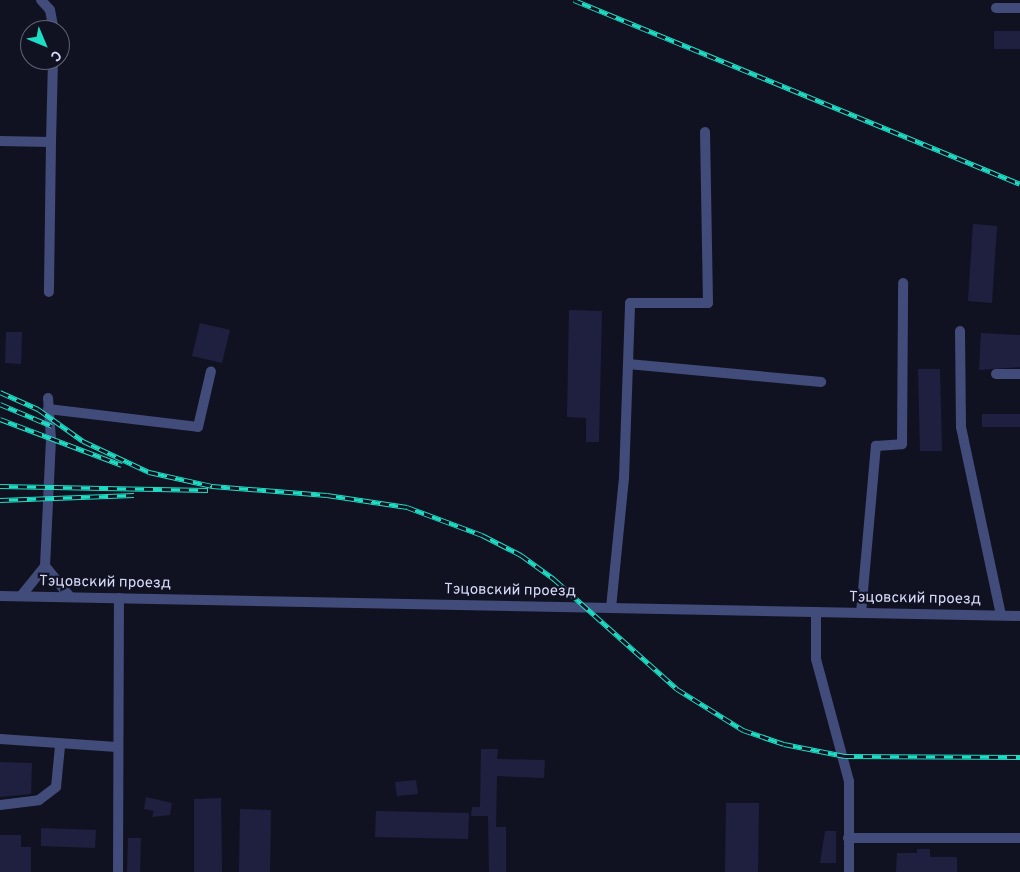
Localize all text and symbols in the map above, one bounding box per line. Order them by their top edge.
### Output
north arrow [20,20,70,70]
text: С [46,46,64,64]
street label: Тэцовский проезд [39,573,171,593]
street label: Тэцовский проезд [444,581,576,601]
street label: Тэцовский проезд [849,589,981,609]

